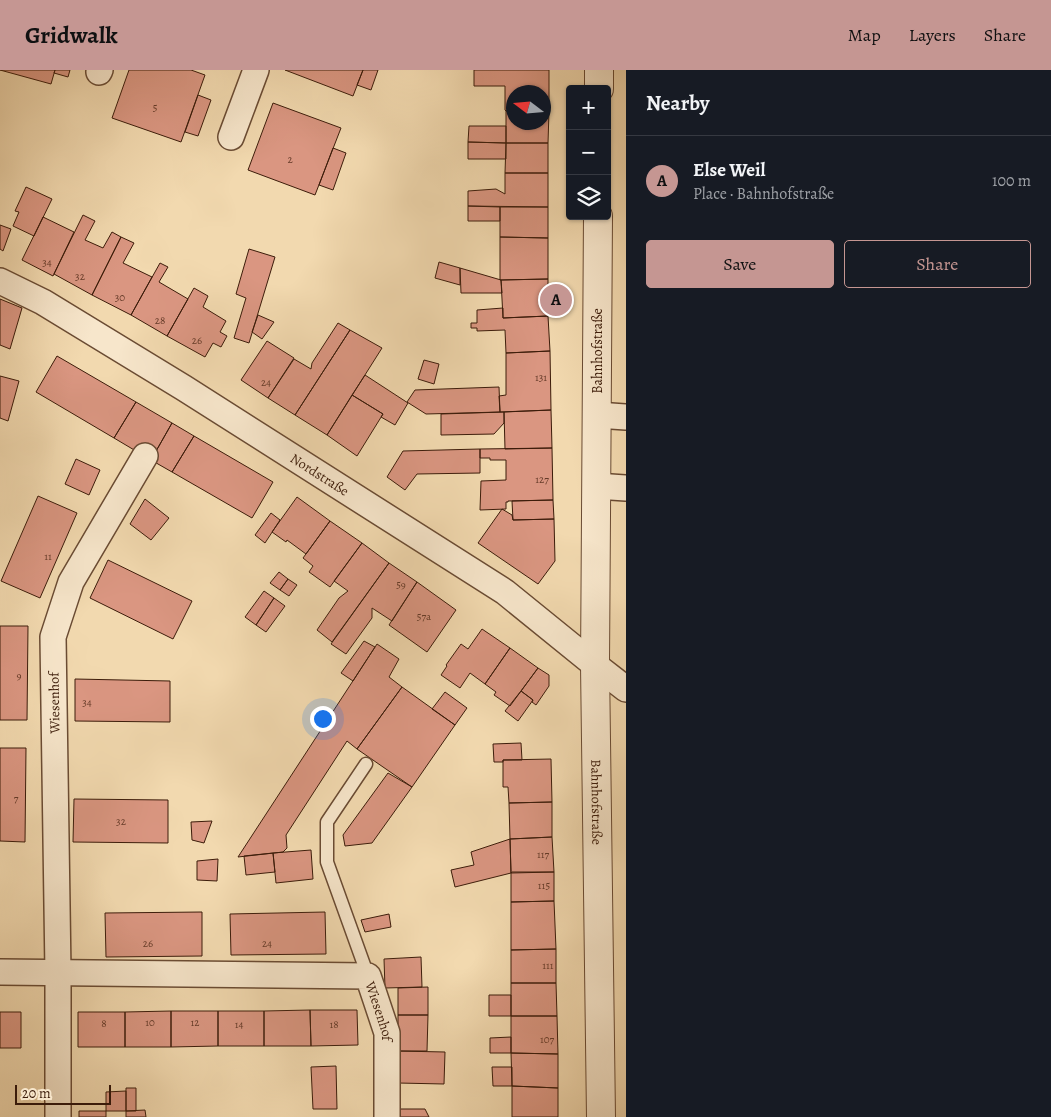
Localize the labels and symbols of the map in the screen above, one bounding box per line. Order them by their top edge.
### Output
north arrow [506,85,551,130]
house number: 5 [153,100,158,115]
house number: 2 [287,152,293,167]
house number: 34 [42,255,52,270]
house number: 32 [75,269,85,284]
pin: A [540,281,572,319]
house number: 30 [115,290,125,305]
street label: Bahnhofstraße [588,308,607,394]
house number: 28 [155,313,165,328]
house number: 26 [192,333,202,348]
house number: 131 [535,370,547,385]
house number: 24 [261,375,271,390]
street label: Nordstraße [287,449,353,501]
house number: 127 [535,472,549,487]
house number: 11 [44,549,52,564]
house number: 59 [396,577,406,592]
house number: 57a [417,609,432,624]
house number: 9 [16,668,22,683]
street label: Wiesenhof [44,670,65,735]
house number: 34 [82,695,92,710]
your location [310,706,336,732]
street label: Bahnhofstraße [586,759,606,845]
house number: 7 [14,791,19,806]
house number: 32 [116,814,126,829]
house number: 117 [537,847,549,862]
house number: 115 [538,878,550,893]
house number: 26 [143,936,153,951]
house number: 24 [262,936,272,951]
house number: 111 [542,958,554,973]
street label: Wiesenhof [360,978,396,1043]
house number: 10 [145,1015,155,1030]
house number: 12 [191,1015,200,1030]
house number: 8 [101,1016,107,1031]
house number: 14 [235,1017,243,1032]
house number: 18 [329,1017,339,1032]
house number: 107 [540,1032,554,1047]
scale bar [15,1082,111,1105]

